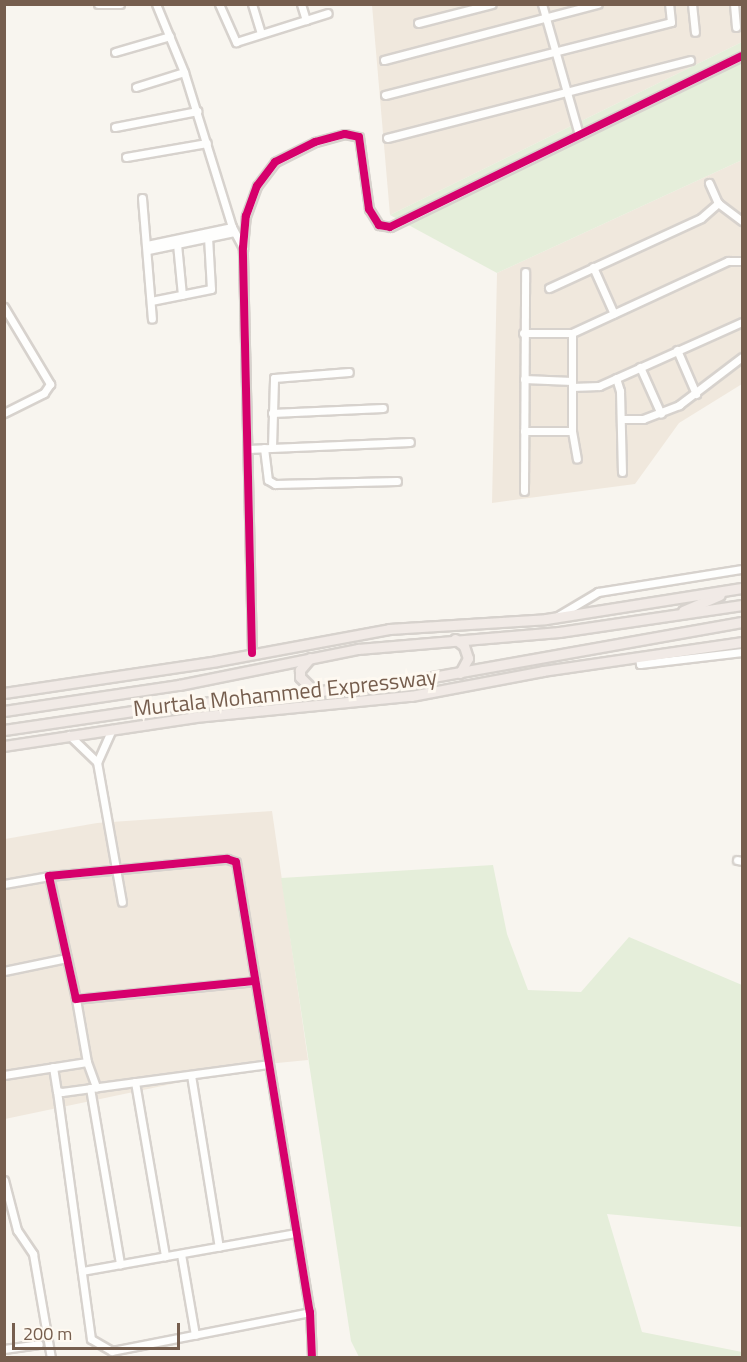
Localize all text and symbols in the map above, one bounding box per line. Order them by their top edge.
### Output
street label: Murtala Mohammed Expressway [132,664,438,722]
scale bar [15,1311,183,1349]
text: 200 m [23,1320,72,1347]

